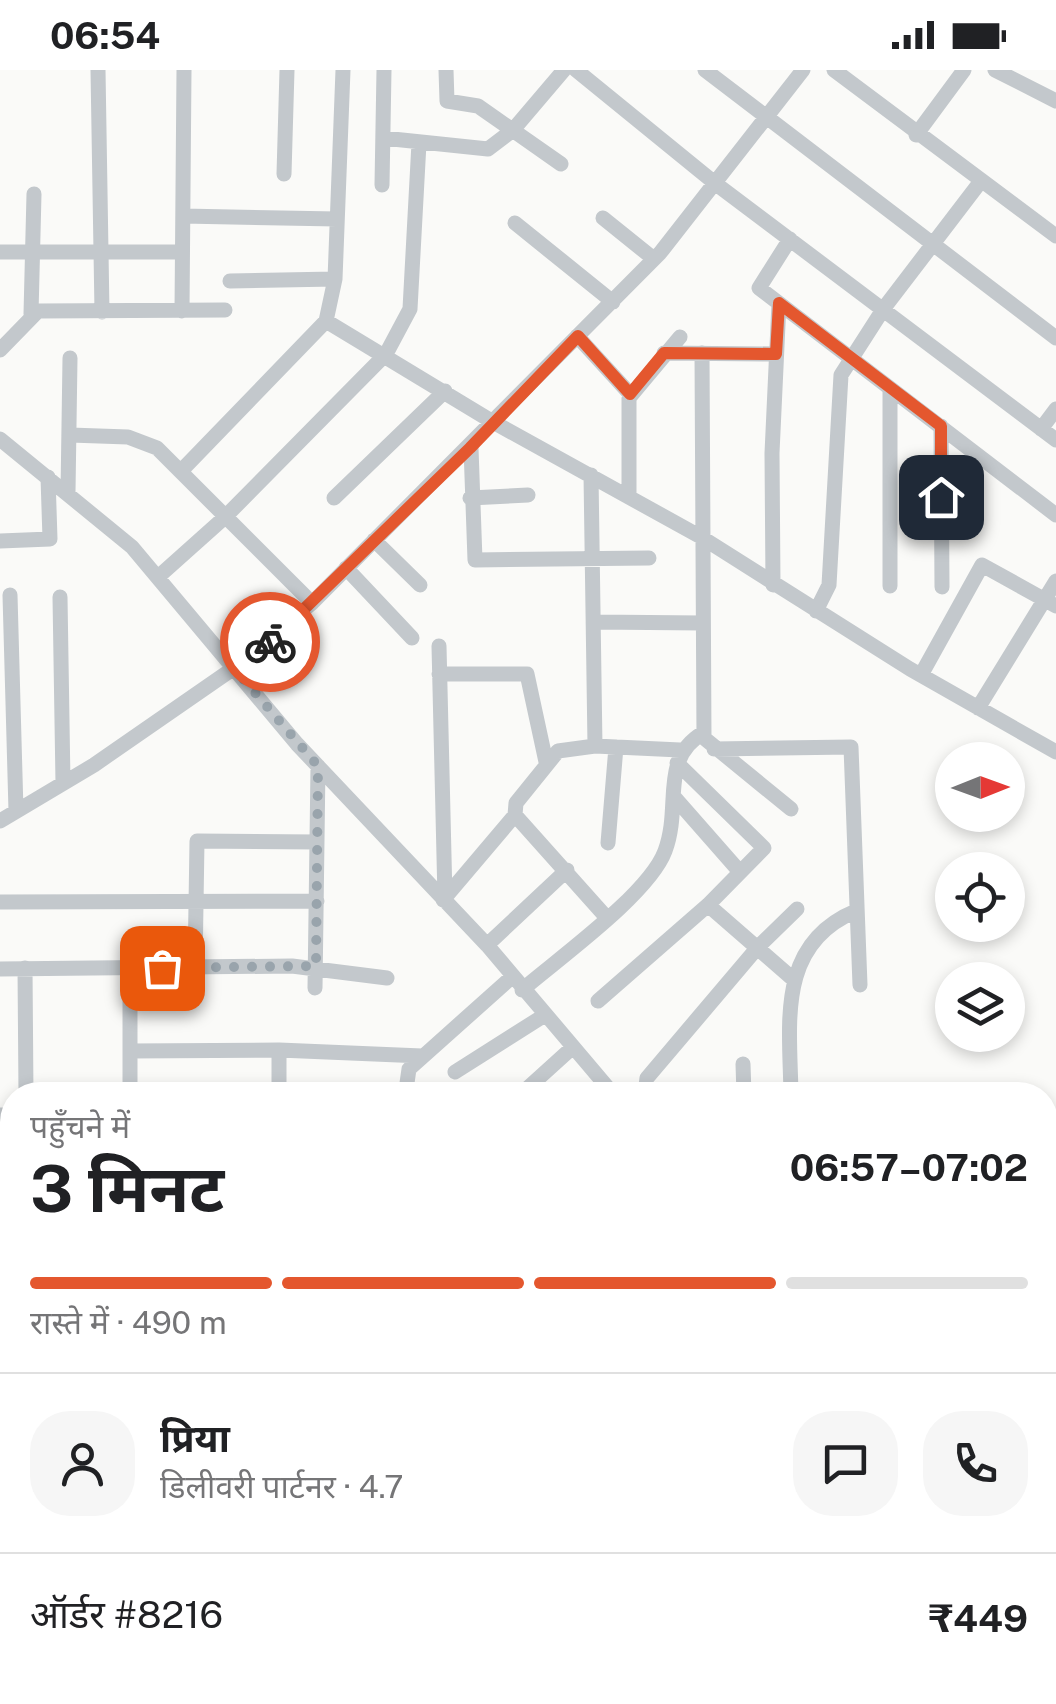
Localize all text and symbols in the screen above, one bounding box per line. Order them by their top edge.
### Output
text: 06:54 [50,13,160,58]
pin [899,455,984,540]
icon: home [914,470,969,525]
courier [220,592,320,692]
icon: bike [243,615,298,670]
north arrow [935,742,1025,832]
map controls [935,742,1025,1052]
button: locate [935,852,1025,942]
pin [120,926,205,1011]
icon: bag [135,941,190,996]
button: layers [935,962,1025,1052]
text: पहुँचने में [30,1108,130,1145]
text: 06:57–07:02 [790,1145,1028,1190]
text: 3 मिनट [30,1150,224,1227]
text: रास्ते में · 490 m [30,1304,227,1341]
button: person [30,1411,135,1516]
button: chat [793,1411,898,1516]
button: phone [923,1411,1028,1516]
text: प्रिया [160,1416,230,1461]
text: डिलीवरी पार्टनर · 4.7 [160,1468,403,1505]
text: ऑर्डर #8216 [30,1592,223,1637]
text: ₹449 [929,1596,1028,1641]

